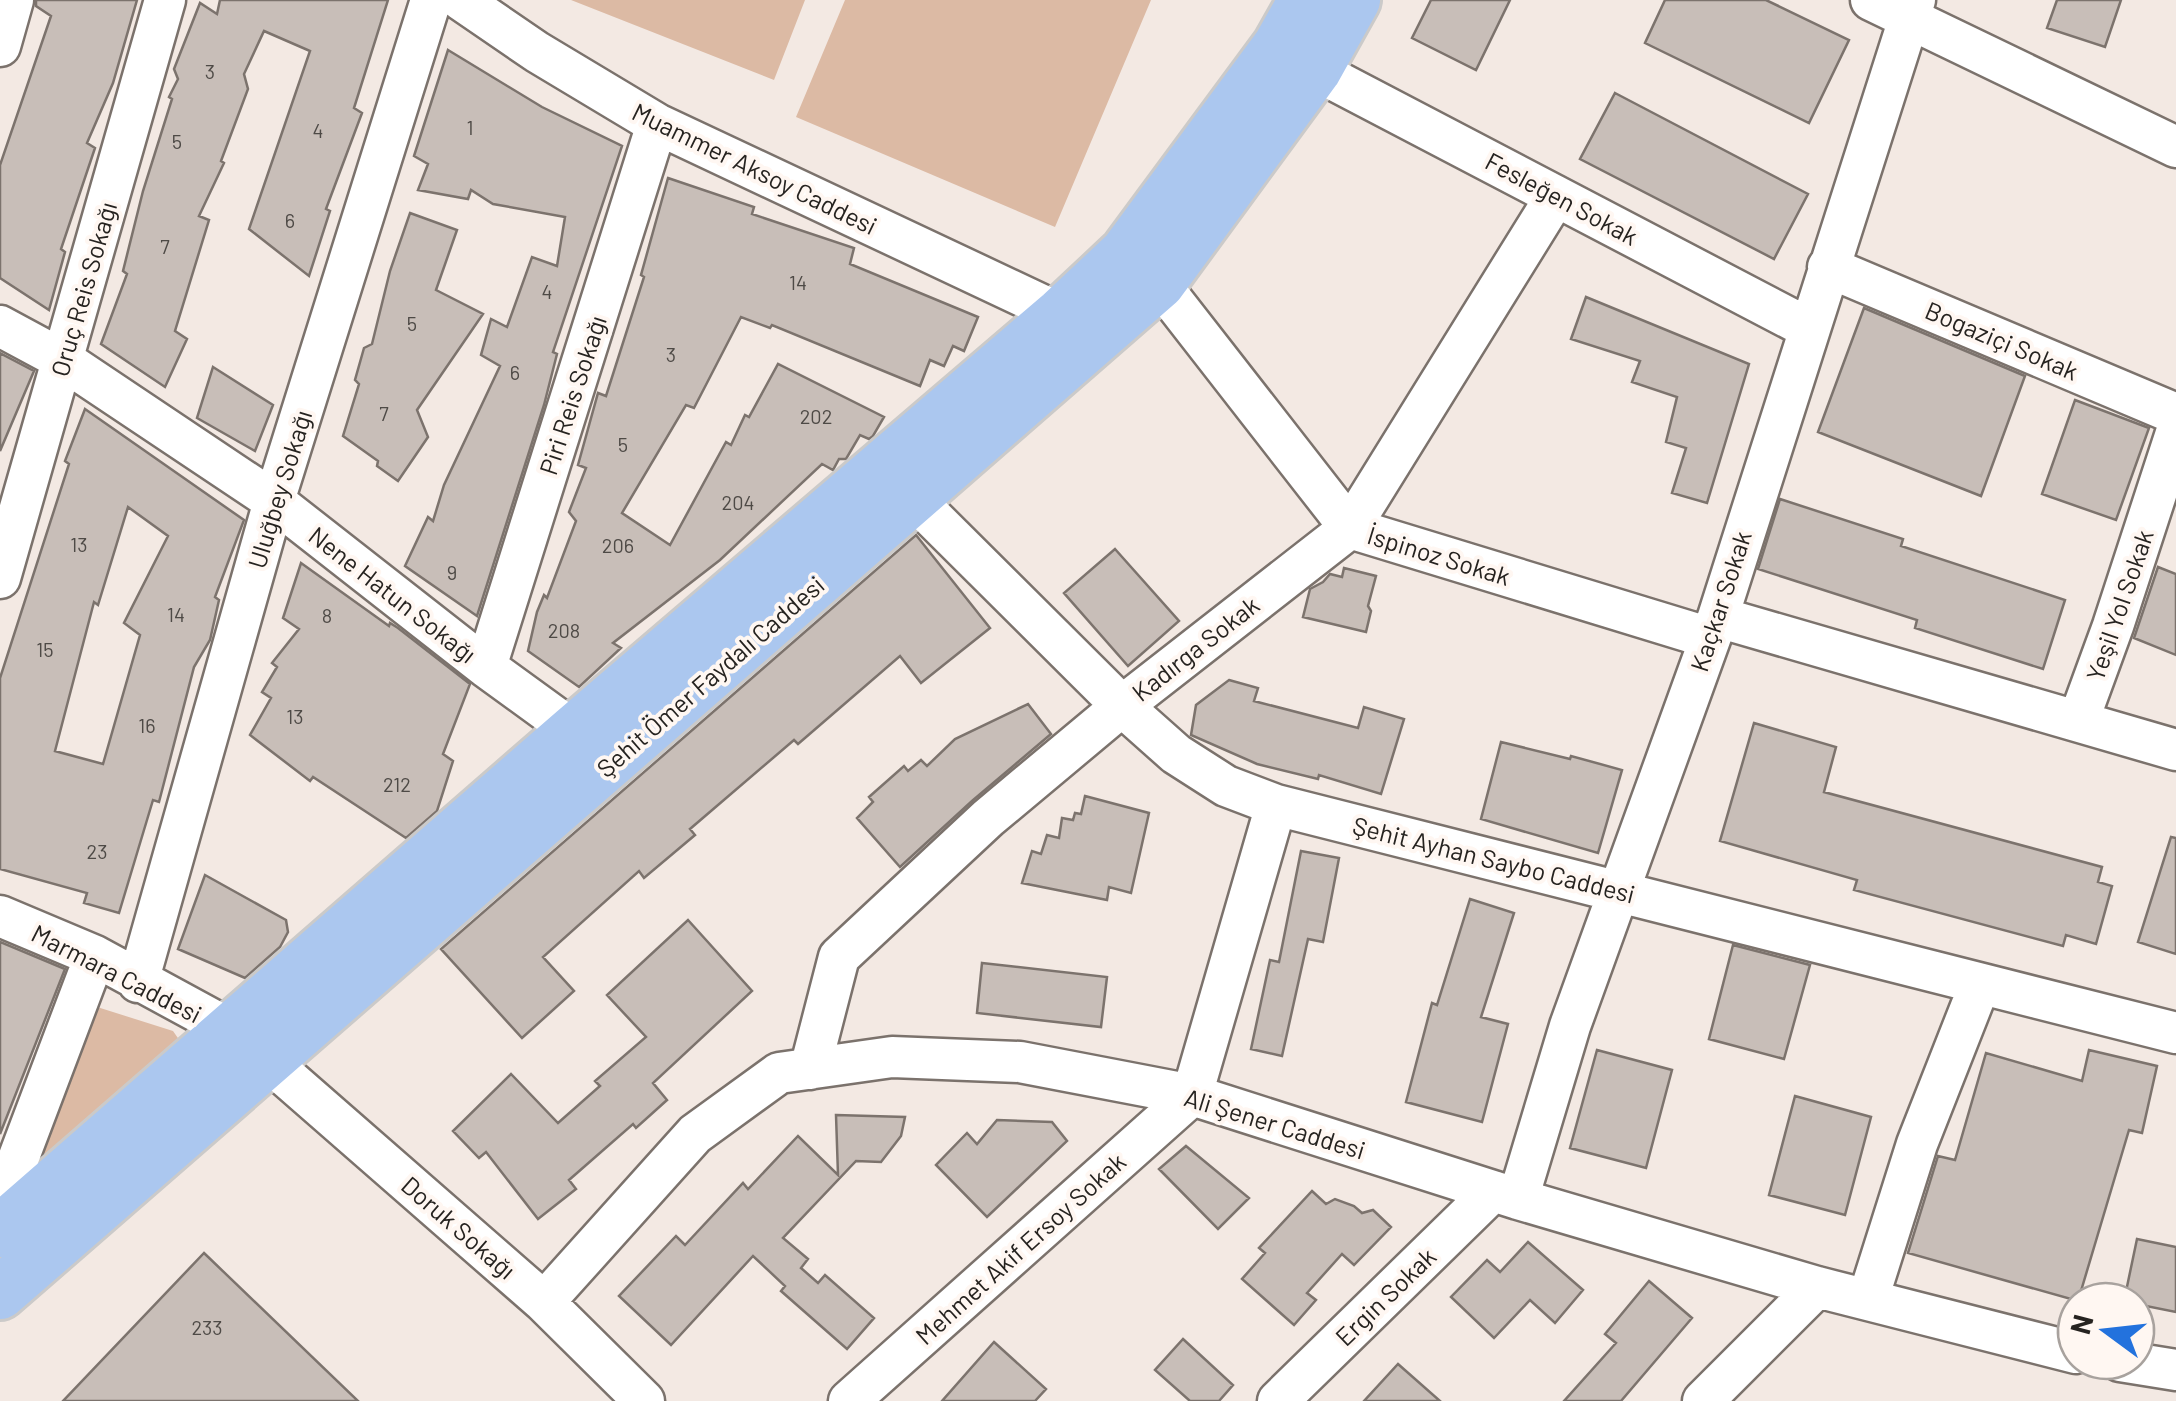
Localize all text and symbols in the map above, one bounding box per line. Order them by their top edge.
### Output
house number: 3 [205,59,215,83]
street label: Muammer Aksoy Caddesi [628,96,882,240]
house number: 1 [467,115,474,139]
house number: 4 [312,118,324,142]
house number: 5 [172,129,182,153]
street label: Fesleğen Sokak [1481,145,1643,251]
street label: Oruç Reis Sokağı [44,198,122,380]
house number: 6 [285,208,295,232]
house number: 7 [160,234,170,258]
house number: 14 [789,270,807,294]
house number: 4 [541,279,553,303]
street label: Bogaziçi Sokak [1921,294,2083,386]
house number: 5 [407,311,417,335]
street label: Piri Reis Sokağı [532,312,612,478]
house number: 3 [666,342,676,366]
house number: 6 [510,360,520,384]
house number: 7 [379,401,389,425]
house number: 202 [800,404,832,428]
street label: Uluğbey Sokağı [241,406,317,572]
house number: 5 [618,432,628,456]
house number: 204 [721,490,755,514]
street label: Nene Hatun Sokağı [303,519,483,669]
street label: İspinoz Sokak [1364,519,1514,591]
street label: Yeşil Yol Sokak [2079,526,2159,684]
street label: Kaçkar Sokak [1683,527,1757,675]
house number: 13 [70,532,88,556]
house number: 206 [602,533,634,557]
house number: 9 [447,560,457,584]
street label: Şehit Ömer Faydalı Caddesi [590,569,830,783]
street label: Kadırga Sokak [1126,589,1264,707]
house number: 14 [167,602,185,626]
house number: 8 [322,603,332,627]
house number: 208 [548,618,580,642]
house number: 15 [36,637,54,661]
house number: 13 [286,704,304,728]
house number: 16 [138,713,156,737]
house number: 212 [383,772,411,796]
street label: Şehit Ayhan Saybo Caddesi [1350,809,1638,909]
house number: 23 [87,839,107,863]
street label: Marmara Caddesi [27,917,207,1029]
street label: Ali Şener Caddesi [1181,1081,1369,1165]
street label: Mehmet Akif Ersoy Sokak [909,1146,1131,1350]
street label: Doruk Sokağı [396,1169,522,1285]
street label: Ergin Sokak [1329,1241,1441,1351]
north arrow [2056,1281,2156,1381]
text: N [2062,1311,2100,1338]
house number: 233 [191,1315,223,1339]

